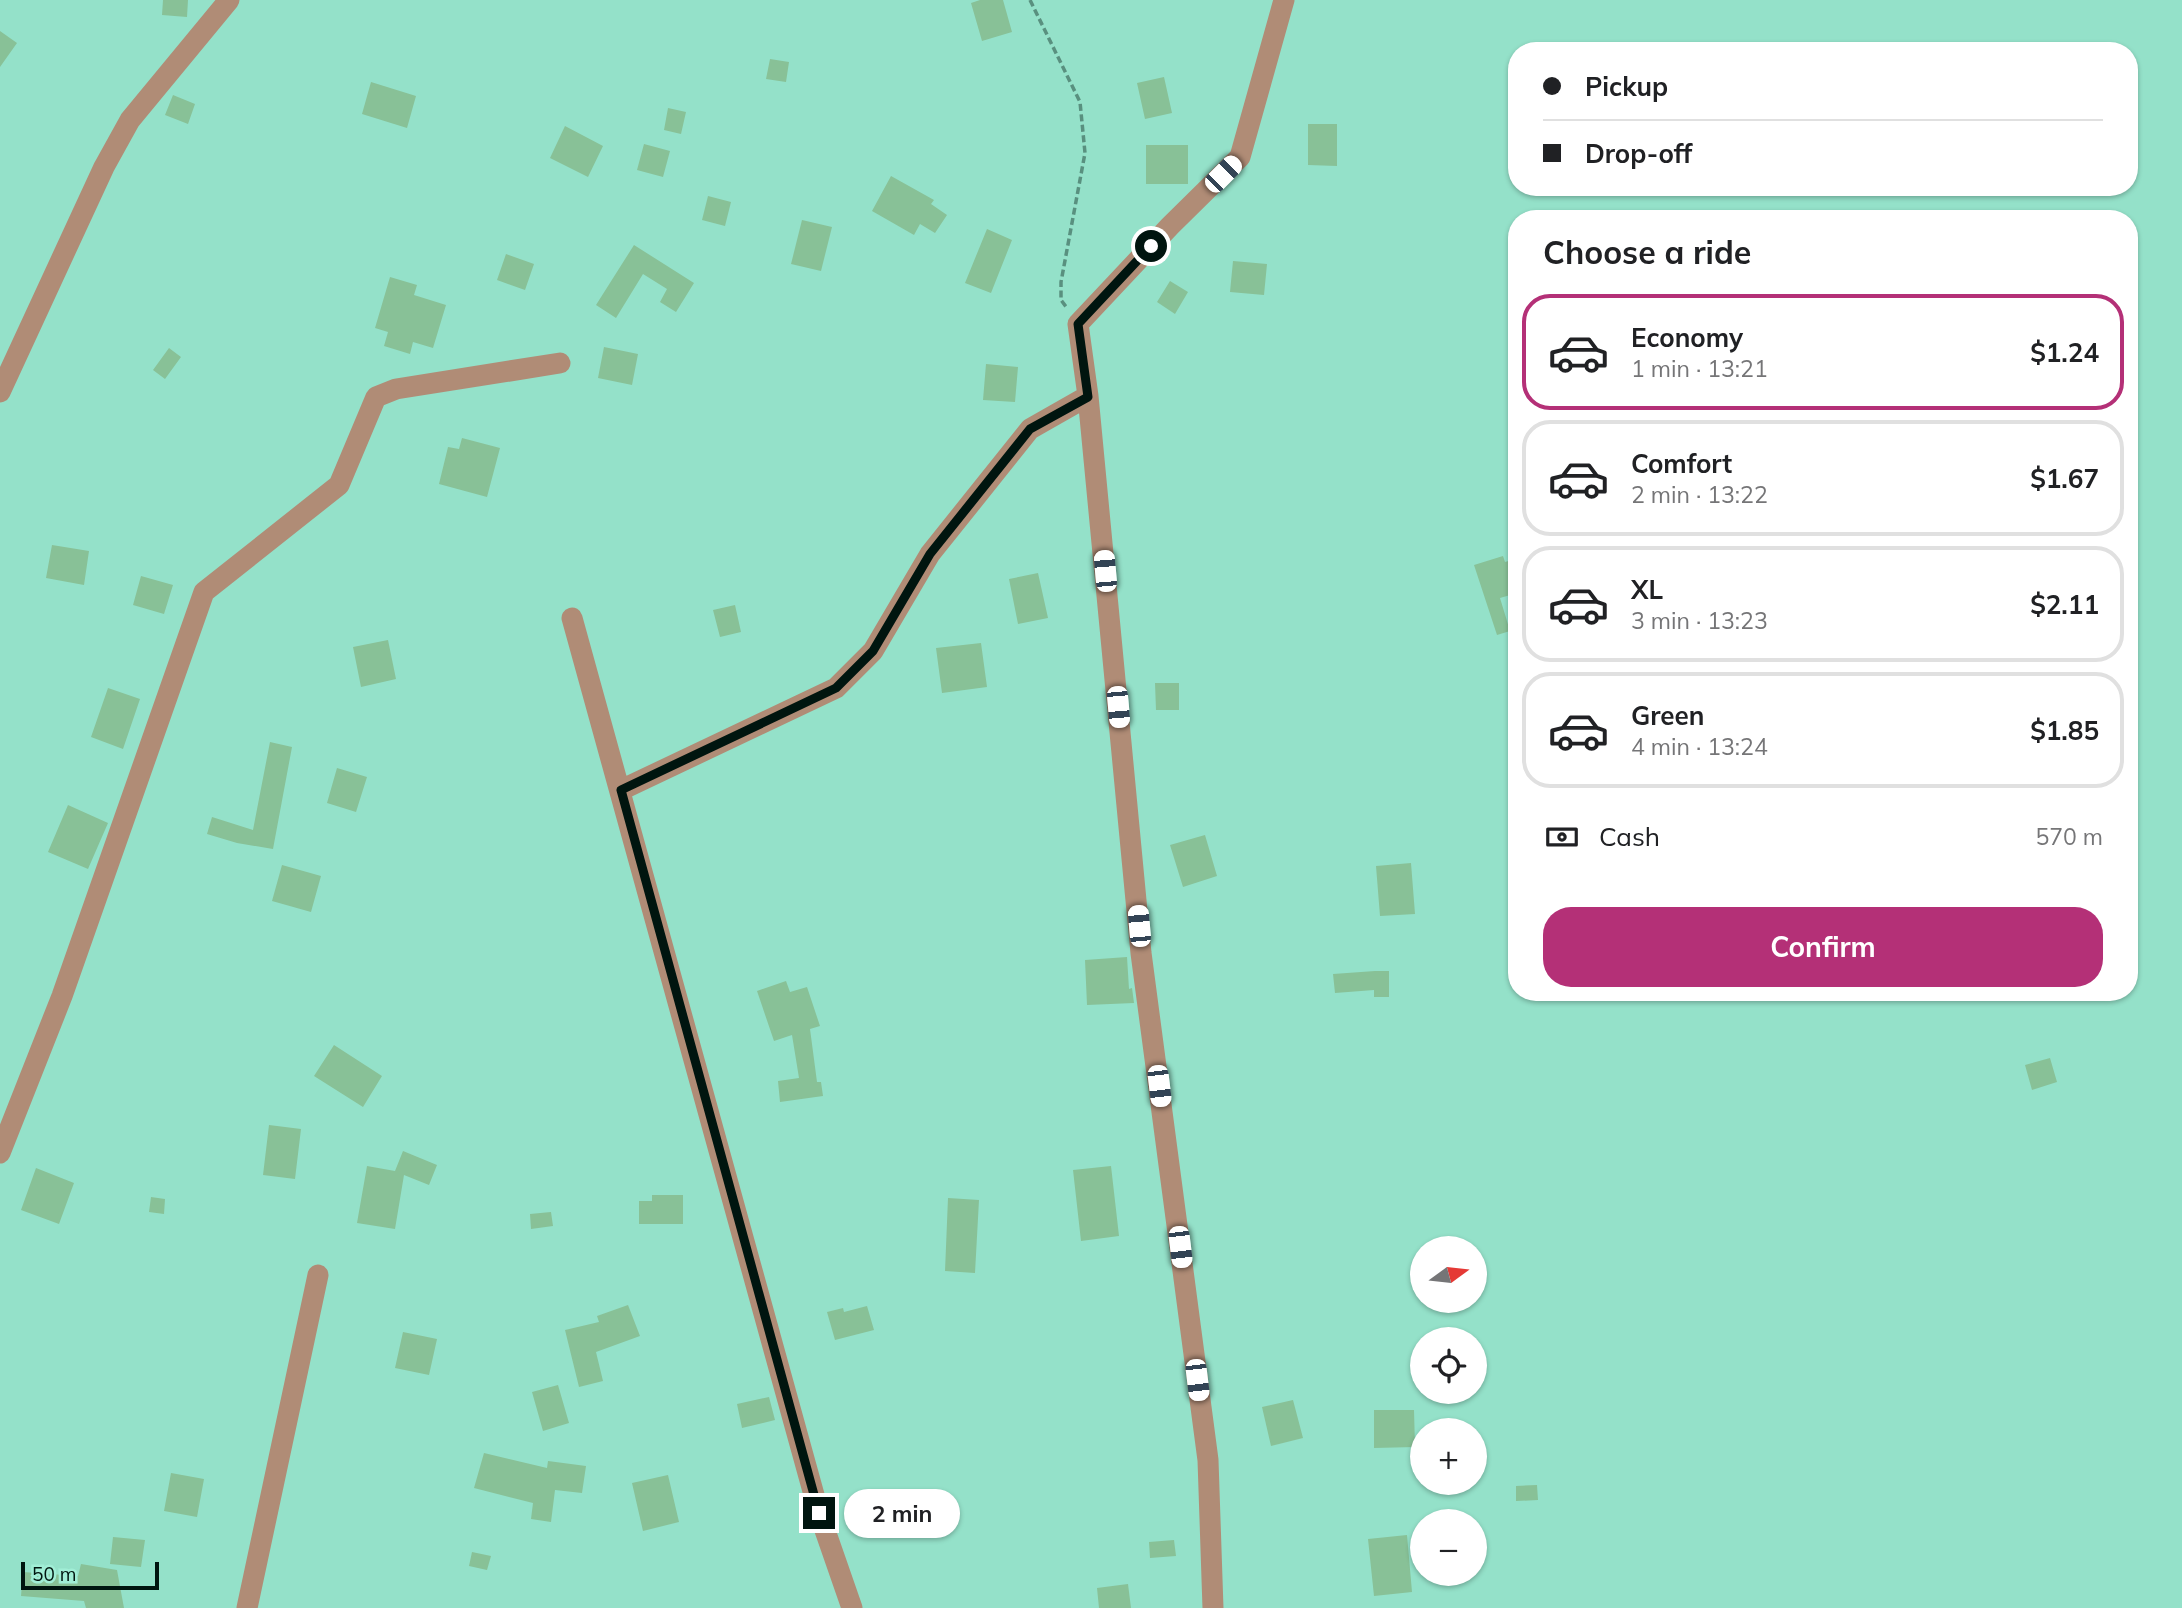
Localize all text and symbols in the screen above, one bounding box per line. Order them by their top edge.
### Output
text: Pickup [1585,70,1668,103]
text: Drop-off [1585,137,1692,170]
car [1201,152,1246,196]
route start [1135,230,1167,262]
text: Choose a ride [1543,232,1751,272]
icon: car [1547,321,1610,384]
text: Economy [1631,321,1743,354]
text: $1.24 [2030,336,2099,369]
text: 1 min · 13:21 [1631,354,1768,383]
icon: car [1547,447,1610,510]
text: Comfort [1631,447,1732,480]
text: $1.67 [2030,462,2099,495]
text: 2 min · 13:22 [1631,480,1768,509]
car [1093,549,1118,593]
icon: car [1547,573,1610,636]
text: XL [1631,573,1663,606]
text: $2.11 [2030,588,2099,621]
text: 3 min · 13:23 [1631,606,1768,635]
car [1106,685,1131,729]
icon: car [1547,699,1610,762]
text: Green [1631,699,1704,732]
text: $1.85 [2030,714,2099,747]
text: 4 min · 13:24 [1631,732,1768,761]
icon: cash [1543,818,1581,856]
text: Cash [1599,820,1660,853]
text: 570 m [2035,822,2103,851]
car [1127,904,1152,948]
button: Confirm [1543,907,2103,987]
car [1147,1064,1172,1108]
car [1168,1225,1193,1269]
north arrow [1410,1236,1488,1312]
map controls [1410,1236,1487,1586]
button: locate [1410,1327,1487,1404]
car [1185,1358,1210,1402]
button: + [1410,1418,1487,1495]
callout: 2 min [844,1488,959,1538]
route end [803,1497,835,1529]
text: 2 min [872,1499,932,1528]
button: − [1410,1509,1487,1586]
scale bar [21,1559,159,1591]
text: 50 m [32,1562,76,1586]

